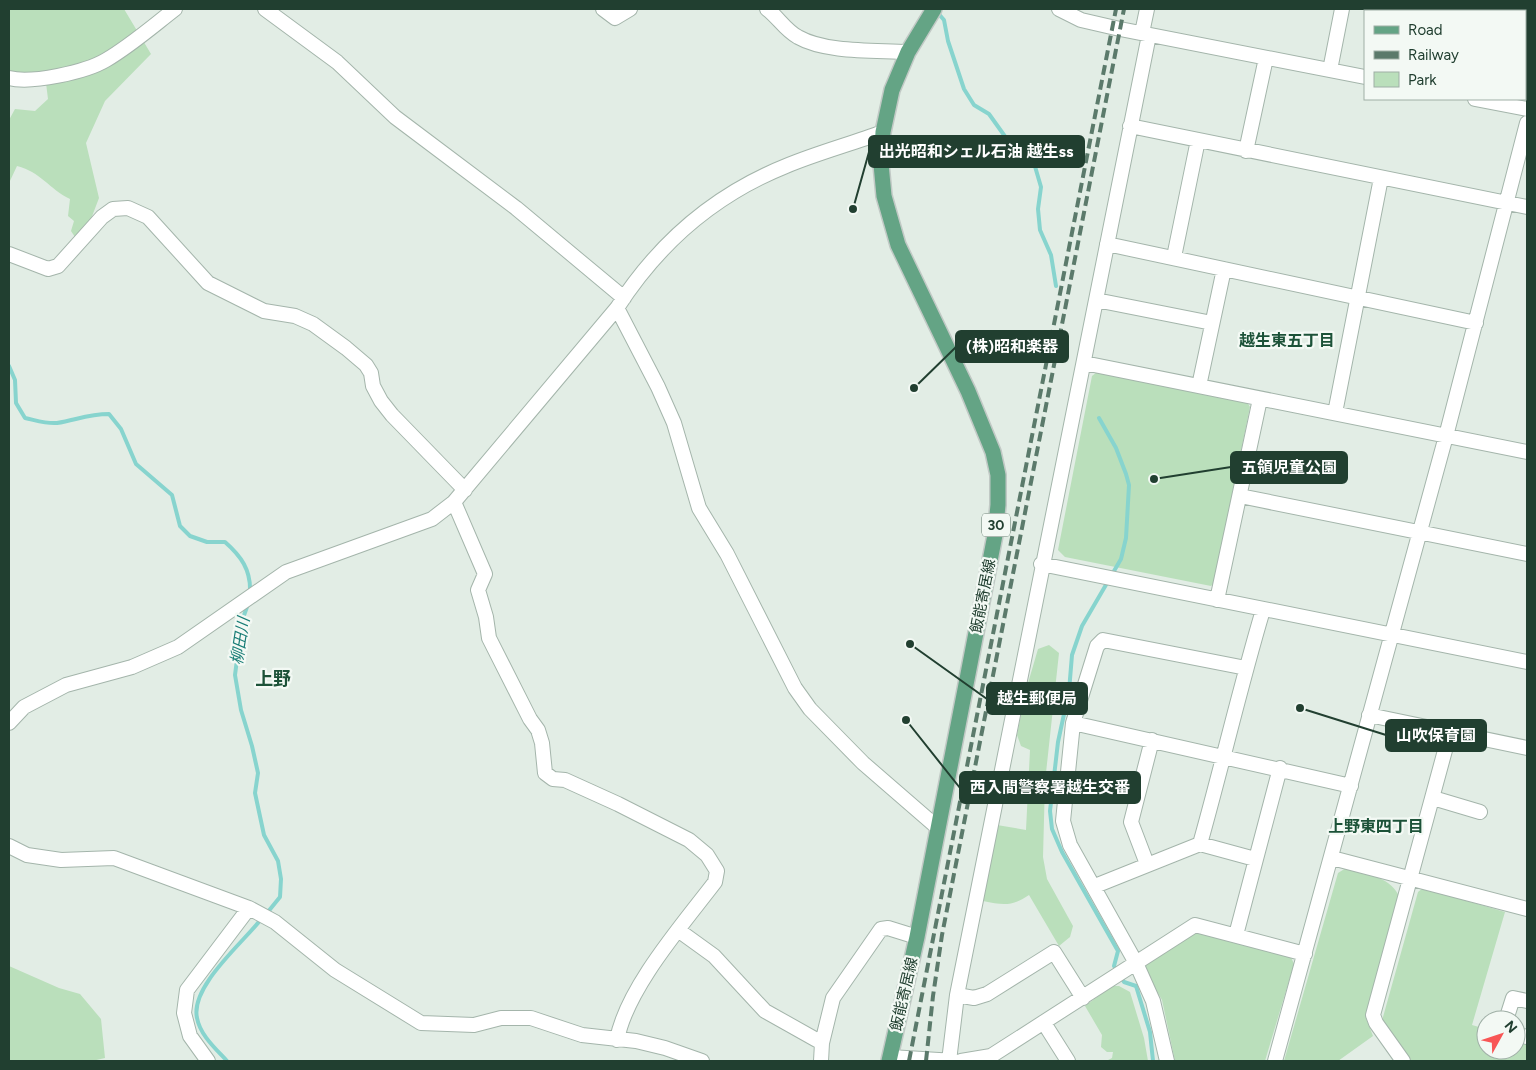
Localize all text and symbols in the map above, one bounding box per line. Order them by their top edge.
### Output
legend [1364,10,1526,100]
text: Road [1408,21,1443,39]
text: Railway [1408,46,1459,64]
text: Park [1408,71,1437,89]
callout: 出光昭和シェル石油 越生ss [869,136,1084,167]
text: 出光昭和シェル石油 越生ss [879,142,1074,161]
callout: (株)昭和楽器 [956,331,1068,362]
district label: 越生東五丁目 [1239,331,1335,350]
text: (株)昭和楽器 [966,337,1059,356]
callout: 五領児童公園 [1231,452,1347,483]
text: 五領児童公園 [1241,458,1337,477]
road number: 30 [982,514,1010,536]
street label: 飯能寄居線 [967,557,999,635]
water label: 柳田川 [227,614,253,666]
district label: 上野 [255,668,291,690]
callout: 越生郵便局 [987,683,1087,714]
text: 越生郵便局 [997,689,1077,708]
callout: 山吹保育園 [1386,720,1486,751]
text: 山吹保育園 [1396,726,1476,745]
callout: 西入間警察署越生交番 [960,772,1140,803]
text: 西入間警察署越生交番 [970,778,1130,797]
district label: 上野東四丁目 [1328,817,1424,836]
street label: 飯能寄居線 [887,955,921,1033]
north arrow [1476,1010,1526,1060]
text: N [1501,1017,1521,1037]

